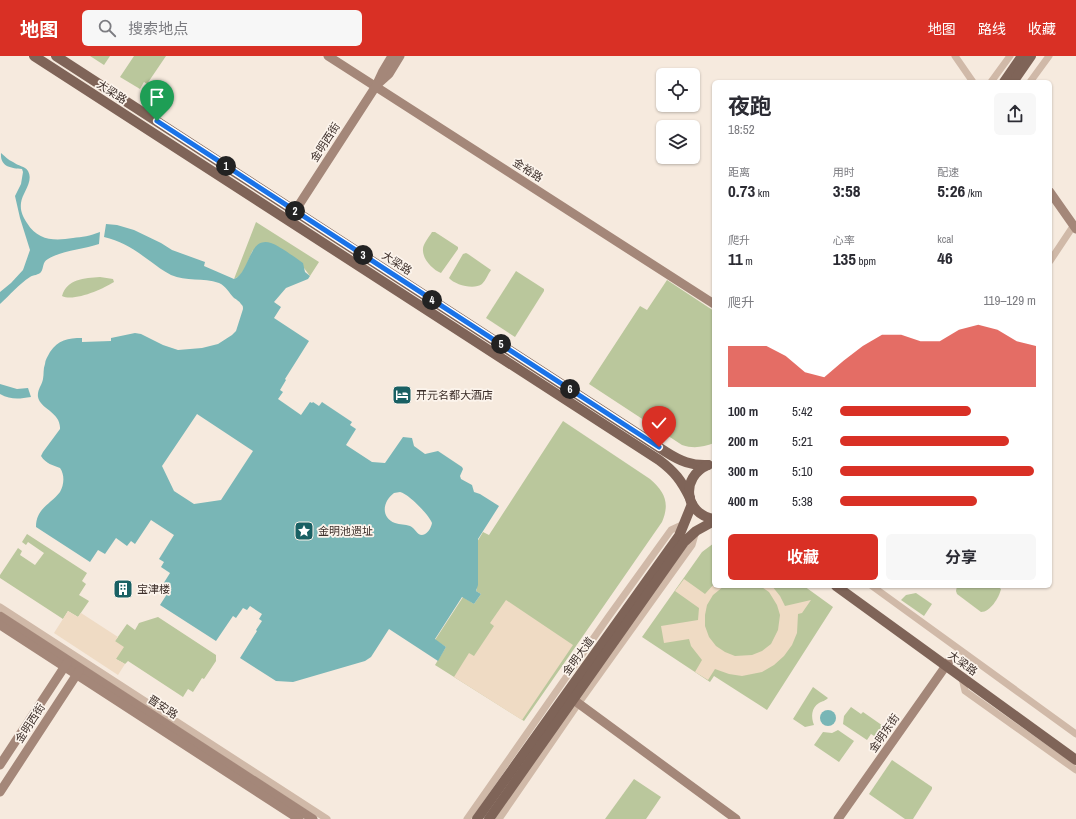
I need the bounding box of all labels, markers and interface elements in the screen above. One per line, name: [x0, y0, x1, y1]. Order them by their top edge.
search box: [82, 10, 362, 46]
text: 地图: [20, 16, 58, 42]
icon: search: [96, 17, 118, 39]
text: 搜索地点: [128, 18, 188, 39]
text: 地图: [928, 20, 956, 38]
text: 路线: [978, 20, 1006, 38]
text: 收藏: [1028, 20, 1056, 38]
map controls: [656, 68, 700, 164]
button: locate: [656, 68, 700, 112]
street label: 大梁路: [94, 77, 130, 107]
pin: [140, 80, 174, 121]
icon: arrive: [146, 86, 168, 108]
text: 夜跑: [728, 91, 772, 121]
button: share: [994, 93, 1036, 135]
street label: 金明西街: [307, 120, 343, 164]
button: layers: [656, 120, 700, 164]
text: 18:52: [728, 121, 755, 138]
street label: 金裕路: [510, 155, 546, 185]
pin: 1: [216, 156, 236, 176]
text: 1: [223, 159, 229, 173]
text: 距离: [728, 165, 750, 179]
text: 用时: [833, 165, 855, 179]
text: 配速: [937, 165, 959, 179]
text: 0.73: [728, 179, 755, 202]
text: 3:58: [833, 179, 861, 202]
text: 5:26: [937, 179, 965, 202]
text: km: [755, 186, 770, 200]
text: /km: [965, 186, 982, 200]
pin: 2: [285, 201, 305, 221]
text: 2: [292, 204, 298, 218]
text: kcal: [937, 232, 953, 246]
text: 爬升: [728, 233, 750, 247]
text: 心率: [833, 233, 855, 247]
pin: 3: [353, 245, 373, 265]
text: 46: [937, 246, 953, 269]
text: 11: [728, 247, 743, 270]
text: 135: [833, 247, 856, 270]
text: 3: [360, 248, 366, 262]
street label: 大梁路: [379, 248, 415, 278]
text: m: [743, 254, 753, 268]
text: bpm: [856, 254, 876, 268]
pin: 4: [422, 290, 442, 310]
text: 119–129 m: [983, 292, 1036, 309]
text: 4: [429, 293, 435, 307]
text: 爬升: [728, 294, 754, 311]
pin: 5: [491, 334, 511, 354]
text: 5: [498, 337, 504, 351]
pin: 6: [560, 379, 580, 399]
text: 6: [567, 382, 573, 396]
hotel icon: 开元名都大酒店: [391, 384, 413, 406]
place label: 开元名都大酒店: [416, 388, 493, 402]
text: 100 m: [728, 403, 758, 420]
text: 5:42: [792, 403, 813, 420]
pin: [642, 406, 676, 447]
icon: check: [648, 412, 670, 434]
text: 200 m: [728, 433, 758, 450]
text: 5:21: [792, 433, 813, 450]
text: 300 m: [728, 463, 758, 480]
text: 5:10: [792, 463, 813, 480]
text: 400 m: [728, 493, 758, 510]
text: 5:38: [792, 493, 813, 510]
place icon: 金明池遗址: [293, 520, 315, 542]
place label: 金明池遗址: [318, 524, 373, 538]
button: 收藏: [728, 534, 878, 580]
button: 分享: [886, 534, 1036, 580]
building icon: 宝津楼: [112, 578, 134, 600]
place label: 宝津楼: [137, 582, 170, 596]
street label: 金明大道: [559, 634, 597, 678]
street label: 大梁路: [946, 648, 980, 678]
street label: 晋安路: [145, 692, 181, 722]
street label: 金明西街: [12, 701, 48, 745]
street label: 金明东街: [866, 711, 902, 755]

